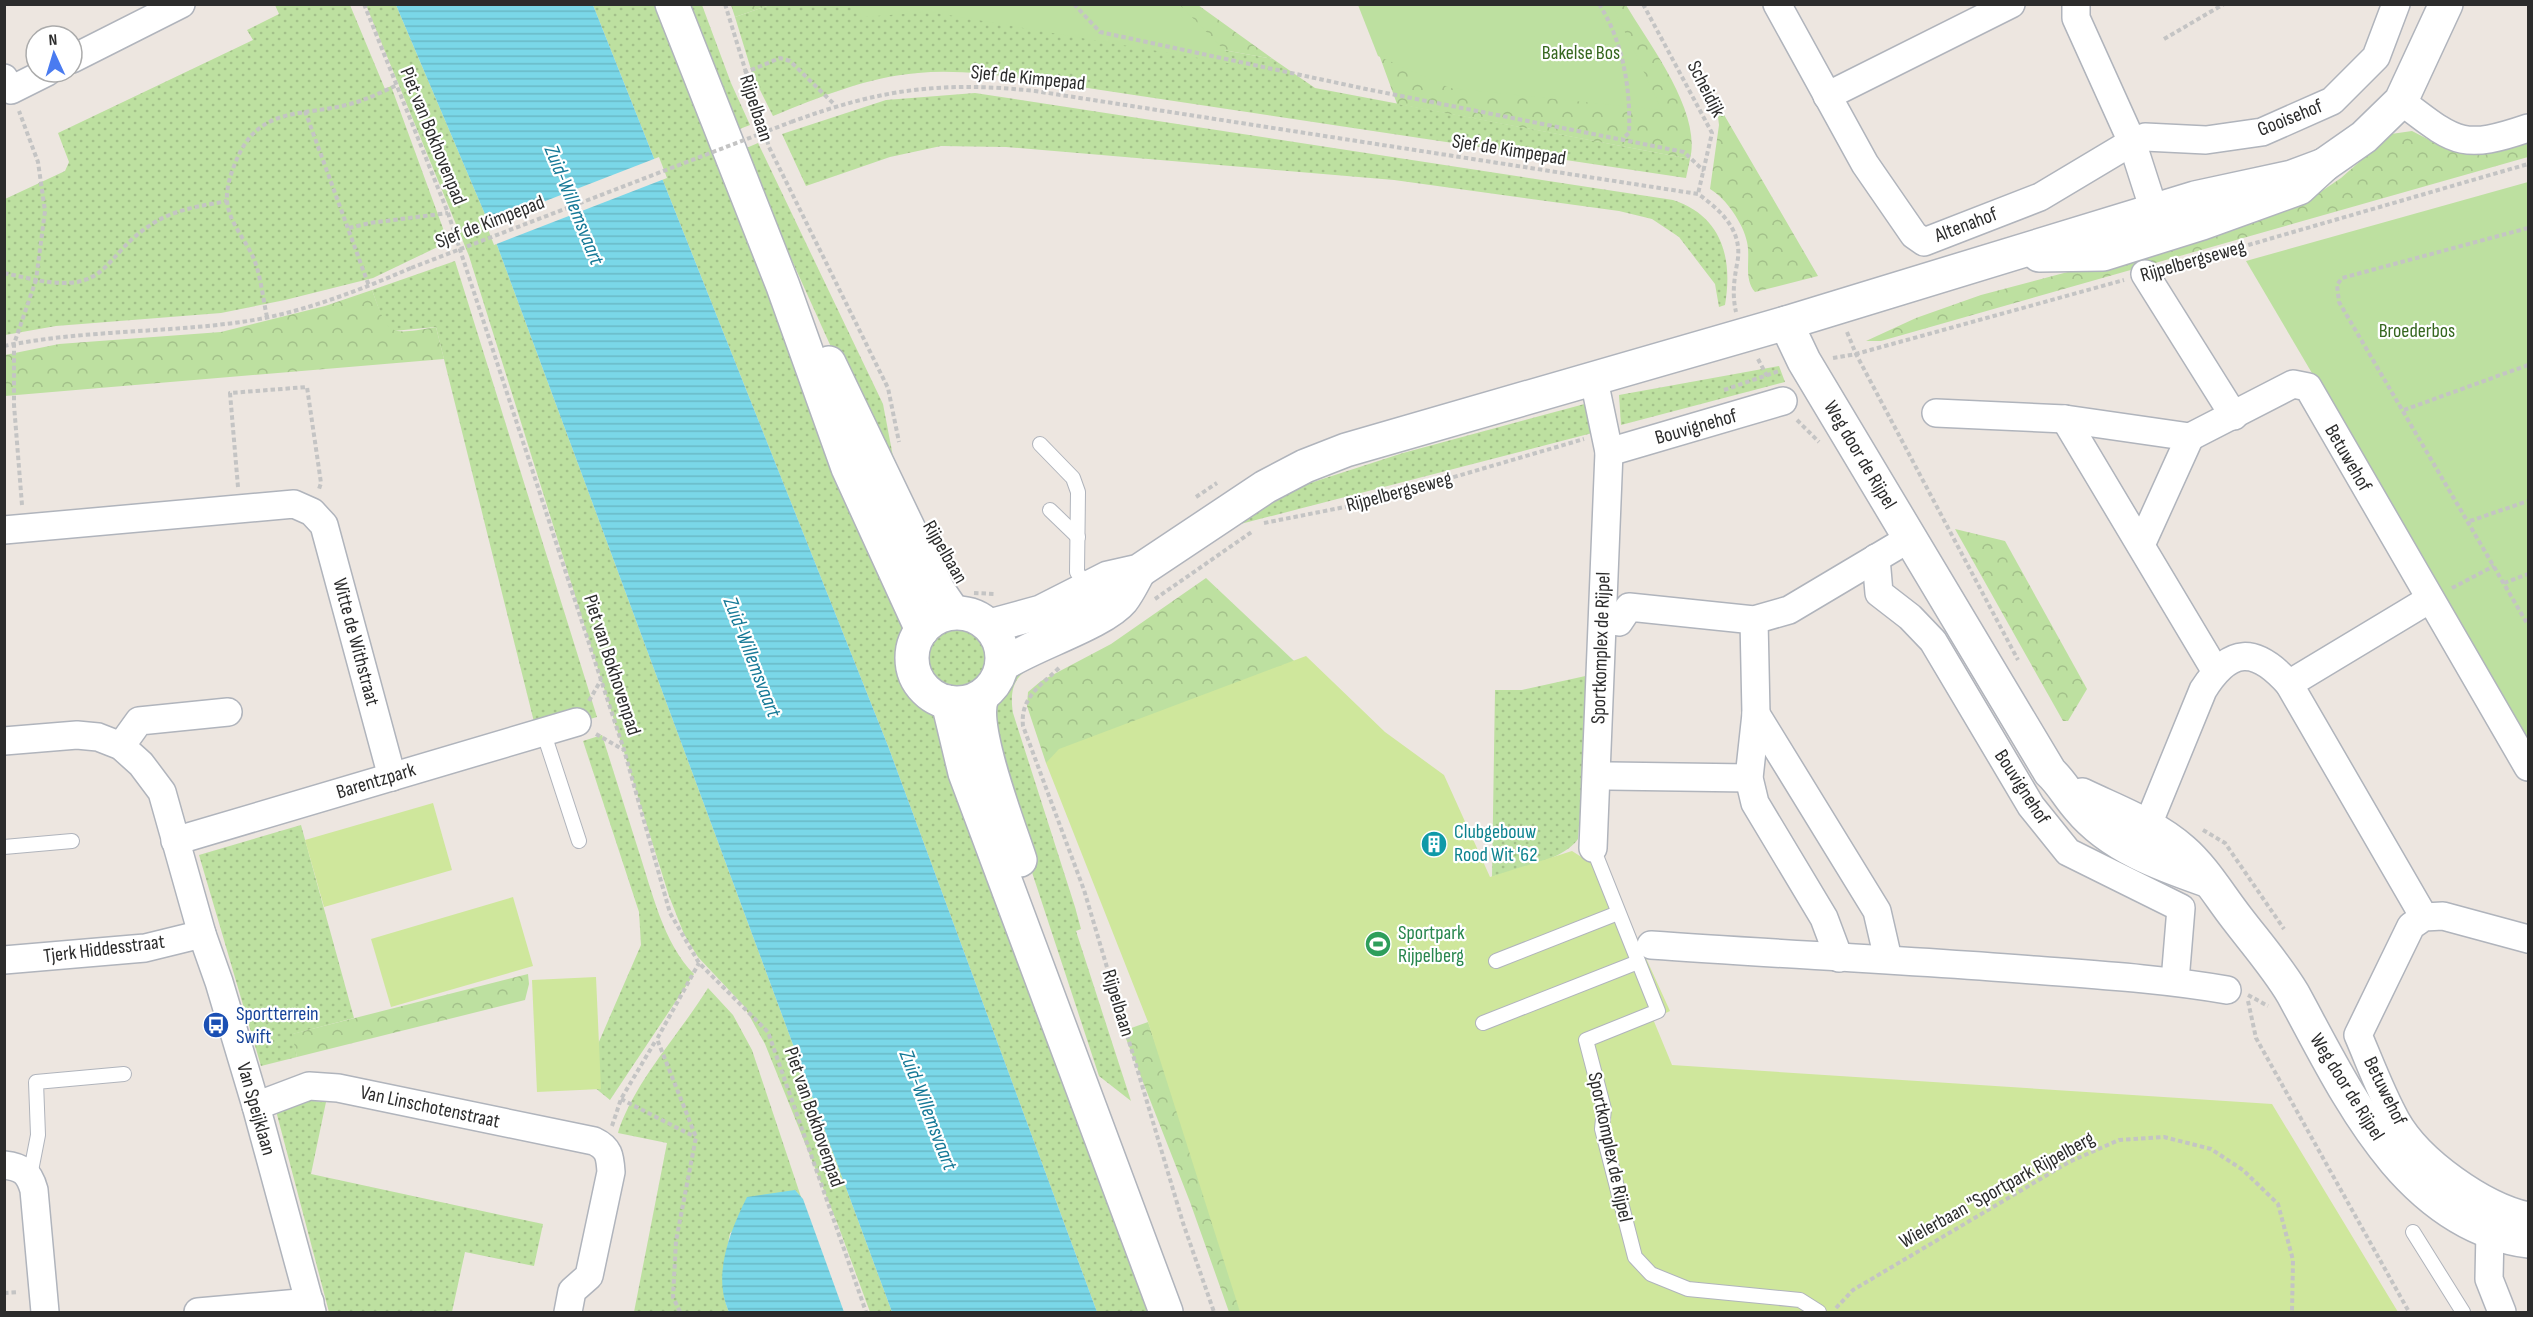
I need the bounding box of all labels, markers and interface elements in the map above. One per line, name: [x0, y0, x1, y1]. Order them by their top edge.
north arrow: [24, 24, 84, 84]
text: N: [48, 31, 58, 50]
park label: Bakelse Bos: [1542, 41, 1620, 65]
street label: Scheidijk: [1682, 57, 1731, 122]
street label: Sjef de Kimpepad: [970, 60, 1086, 96]
street label: Piet van Bokhovenpad: [394, 64, 472, 208]
street label: Rijpelbaan: [734, 72, 778, 144]
street label: Gooisehof: [2254, 94, 2326, 142]
street label: Sjef de Kimpepad: [1450, 129, 1568, 171]
water label: Zuid-Willemsvaart: [538, 141, 610, 269]
street label: Sjef de Kimpepad: [432, 190, 548, 254]
street label: Altenahof: [1930, 202, 2001, 248]
street label: Rijpelbergseweg: [2138, 235, 2248, 287]
park label: Broederbos: [2379, 319, 2455, 343]
street label: Weg door de Rijpel: [1818, 397, 1902, 513]
street label: Bouvignehof: [1652, 404, 1740, 450]
street label: Betuwehof: [2319, 420, 2377, 496]
street label: Rijpelbergseweg: [1344, 466, 1454, 518]
street label: Rijpelbaan: [917, 516, 973, 588]
street label: Sportkomplex de Rijpel: [1586, 571, 1616, 725]
street label: Witte de Withstraat: [327, 576, 385, 708]
street label: Piet van Bokhovenpad: [578, 592, 646, 738]
water label: Zuid-Willemsvaart: [717, 592, 787, 721]
street label: Bouvignehof: [1989, 745, 2055, 829]
street label: Barentzpark: [333, 757, 419, 804]
place label: Clubgebouw Rood Wit '62: [1454, 820, 1537, 867]
building icon: Clubgebouw Rood Wit '62: [1419, 829, 1449, 859]
place label: Sportpark Rijpelberg: [1398, 921, 1465, 968]
sports icon: Sportpark Rijpelberg: [1363, 929, 1393, 959]
street label: Tjerk Hiddesstraat: [42, 930, 166, 968]
street label: Rijpelbaan: [1096, 967, 1140, 1039]
place label: Sportterrein Swift: [236, 1002, 319, 1049]
bus stop icon: Sportterrein Swift: [201, 1010, 231, 1040]
street label: Weg door de Rijpel: [2305, 1029, 2389, 1145]
street label: Piet van Bokhovenpad: [779, 1044, 849, 1190]
water label: Zuid-Willemsvaart: [893, 1045, 963, 1174]
street label: Betuwehof: [2358, 1053, 2412, 1129]
street label: Van Speijklaan: [231, 1060, 281, 1158]
street label: Sportkomplex de Rijpel: [1582, 1070, 1638, 1224]
street label: Van Linschotenstraat: [358, 1080, 502, 1134]
street label: Wielerbaan "Sportpark Rijpelberg: [1895, 1126, 2099, 1254]

